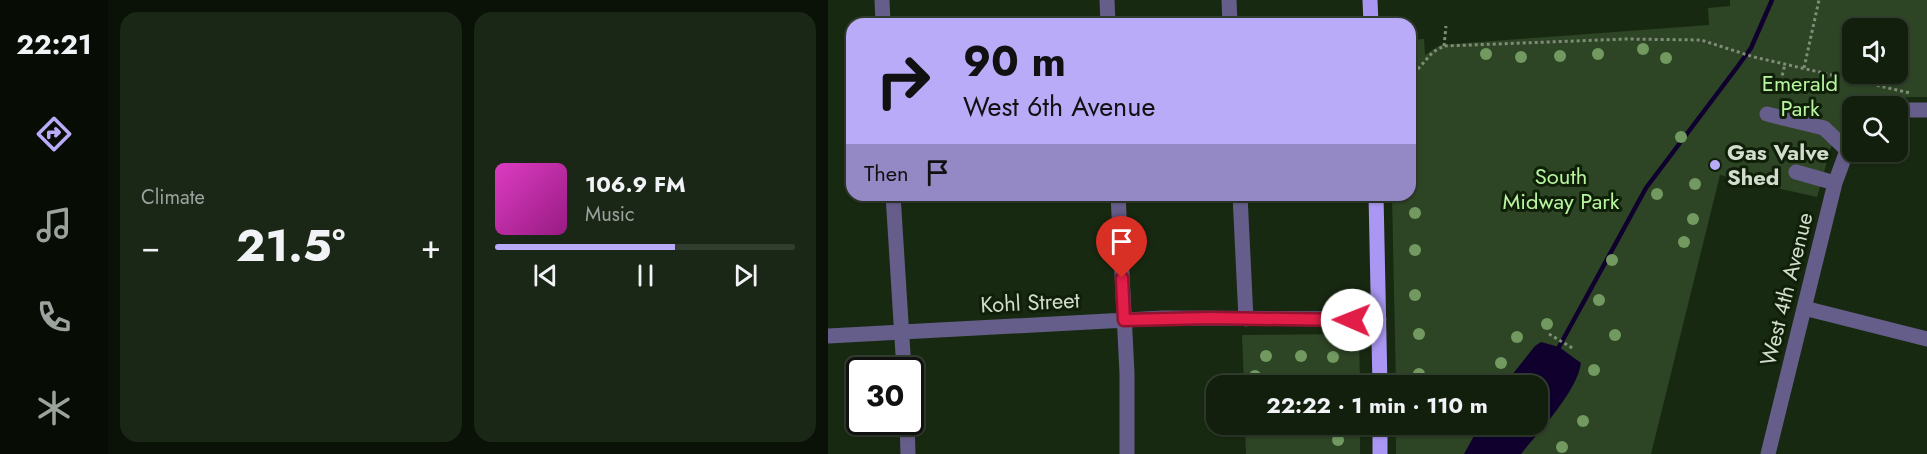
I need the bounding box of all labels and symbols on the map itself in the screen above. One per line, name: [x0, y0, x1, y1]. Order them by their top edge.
park label: Emerald Park: [1762, 67, 1838, 124]
place label: Gas Valve Shed: [1727, 136, 1829, 193]
marker: Gas Valve Shed: [1708, 158, 1722, 172]
park label: South Midway Park: [1503, 160, 1620, 217]
street label: West 4th Avenue: [1751, 209, 1821, 369]
pin: [1096, 216, 1147, 278]
street label: Kohl Street: [979, 283, 1081, 321]
position arrow: [1320, 288, 1384, 352]
speed limit sign: 30: [846, 357, 924, 435]

